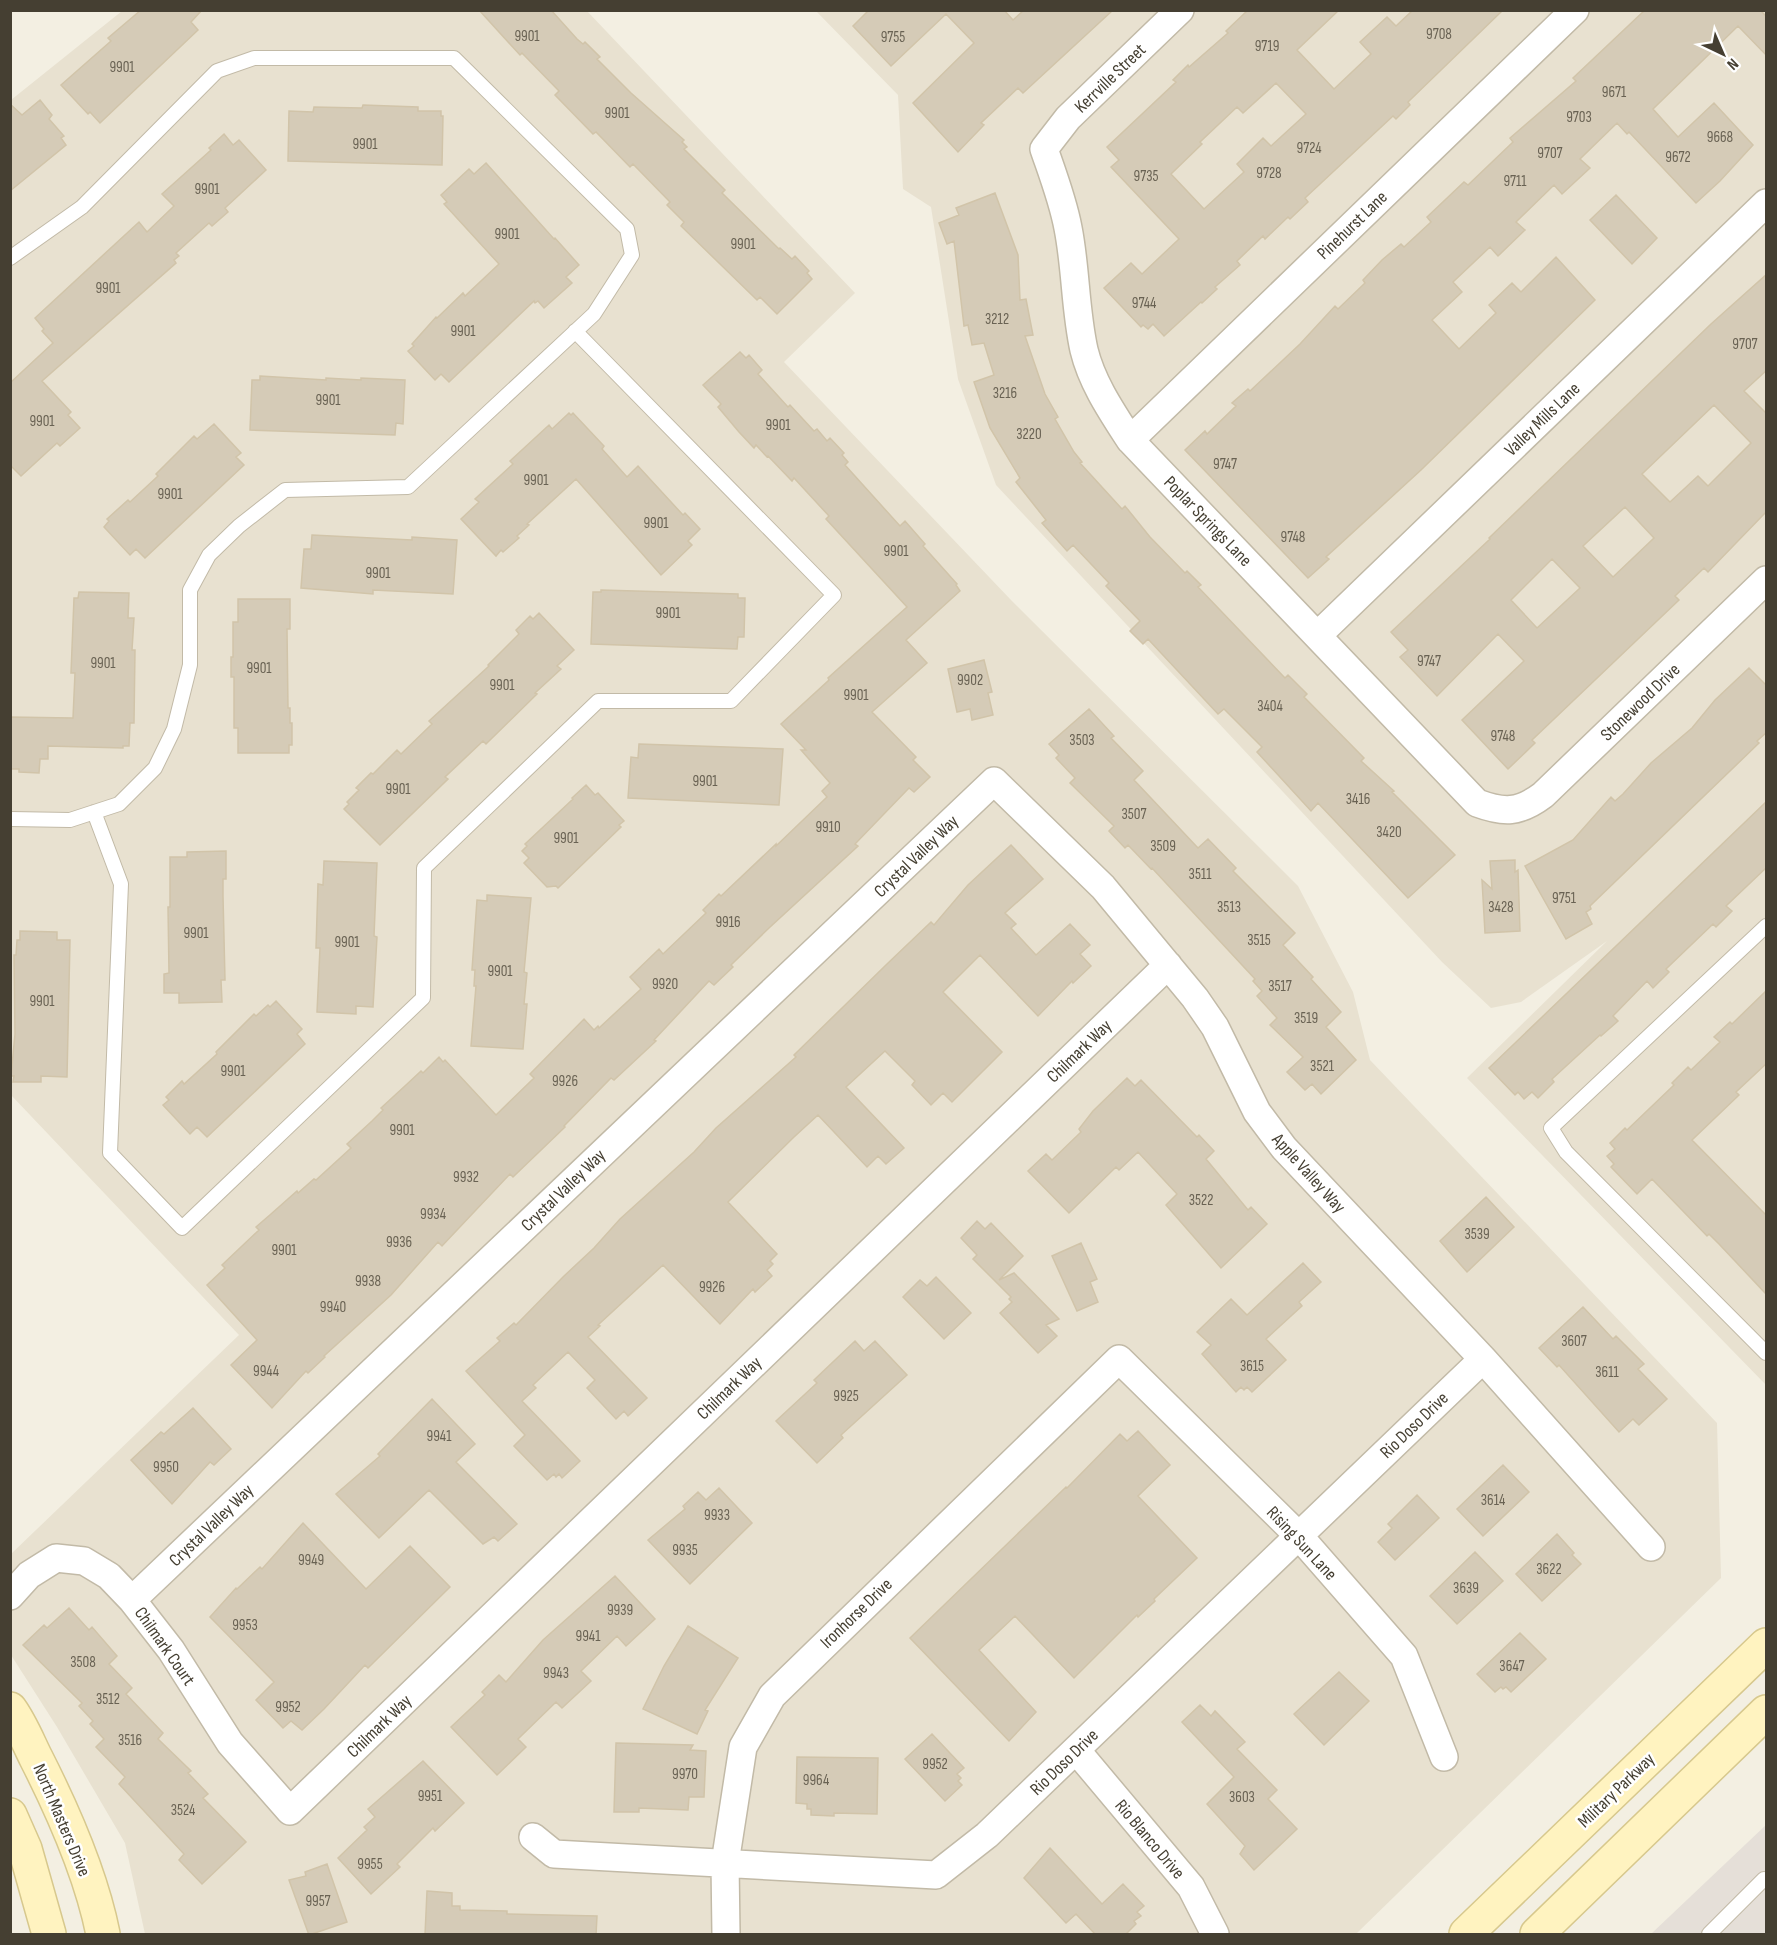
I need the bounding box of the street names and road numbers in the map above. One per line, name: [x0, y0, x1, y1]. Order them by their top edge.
street label: Kerrville Street: [1070, 39, 1151, 117]
street label: Pinehurst Lane: [1313, 187, 1392, 264]
street label: Valley Mills Lane: [1500, 378, 1584, 460]
street label: Poplar Springs Lane: [1159, 472, 1256, 571]
street label: Stonewood Drive: [1596, 659, 1684, 745]
street label: Crystal Valley Way: [870, 811, 963, 902]
street label: Chilmark Way: [1043, 1015, 1116, 1087]
street label: Apple Valley Way: [1267, 1129, 1350, 1217]
street label: Crystal Valley Way: [517, 1145, 610, 1236]
street label: Chilmark Way: [693, 1352, 766, 1424]
street label: Rio Doso Drive: [1376, 1388, 1453, 1463]
street label: Crystal Valley Way: [165, 1480, 258, 1571]
street label: Rising Sun Lane: [1262, 1502, 1341, 1585]
street label: Ironhorse Drive: [816, 1574, 897, 1653]
street label: Chilmark Court: [130, 1603, 200, 1690]
street label: Chilmark Way: [343, 1690, 416, 1762]
street label: Rio Doso Drive: [1026, 1725, 1103, 1800]
street label: Military Parkway: [1574, 1749, 1659, 1832]
street label: North Masters Drive: [28, 1761, 95, 1880]
street label: Rio Blanco Drive: [1110, 1795, 1189, 1883]

